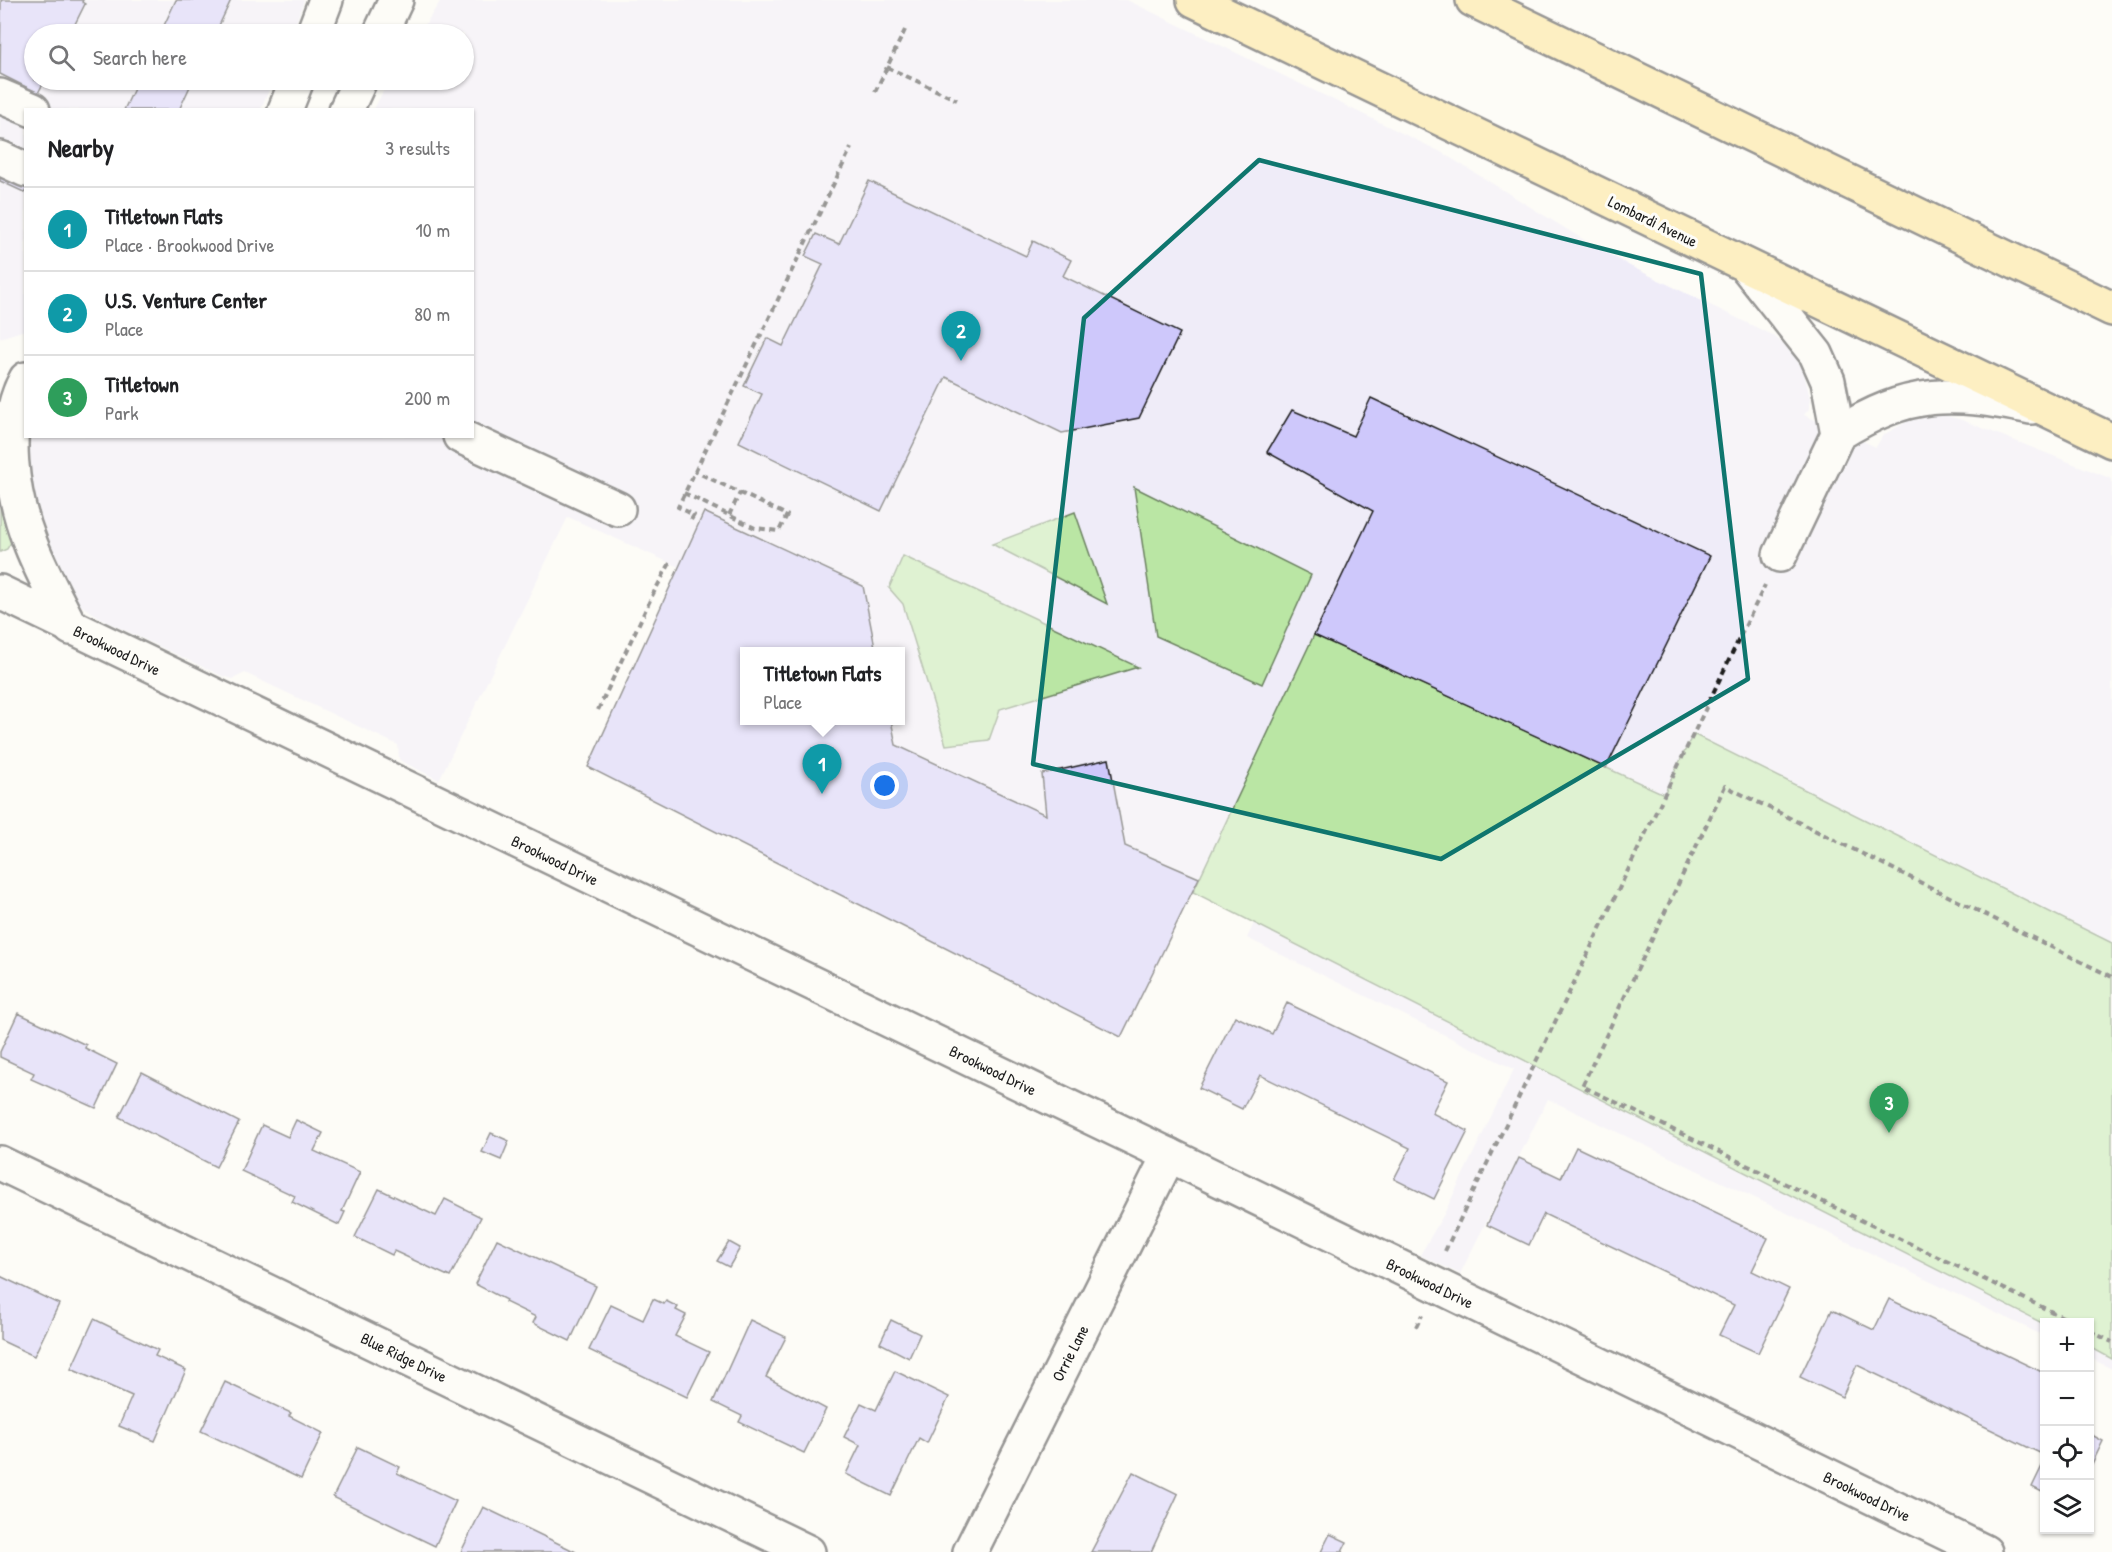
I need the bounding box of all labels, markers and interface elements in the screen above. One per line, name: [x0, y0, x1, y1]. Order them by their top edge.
search box: [24, 24, 474, 90]
icon: search: [45, 41, 78, 74]
text: Search here: [93, 42, 187, 72]
text: Nearby: [48, 130, 114, 165]
text: 3 results: [385, 134, 450, 161]
street label: Lombardi Avenue: [1605, 190, 1702, 252]
text: Titletown Flats: [105, 201, 223, 231]
text: 1: [64, 216, 71, 243]
text: 10 m: [416, 216, 450, 243]
text: Place · Brookwood Drive: [105, 231, 274, 258]
text: U.S. Venture Center: [105, 285, 267, 315]
text: 2: [63, 300, 72, 327]
text: 80 m: [414, 300, 450, 327]
pin: 2: [942, 312, 980, 361]
text: Place: [105, 315, 144, 342]
text: Titletown: [105, 369, 179, 399]
text: 3: [63, 384, 72, 411]
text: 200 m: [405, 384, 450, 411]
text: Park: [105, 399, 138, 426]
street label: Brookwood Drive: [70, 619, 165, 681]
popup: [740, 647, 905, 725]
text: Titletown Flats: [764, 658, 881, 688]
text: Place: [764, 688, 802, 715]
pin: 1: [802, 744, 842, 794]
your location: [870, 771, 899, 800]
street label: Brookwood Drive: [508, 829, 603, 891]
street label: Brookwood Drive: [946, 1039, 1041, 1101]
pin: 3: [1870, 1084, 1908, 1133]
street label: Brookwood Drive: [1383, 1252, 1478, 1314]
map controls: [2040, 1318, 2094, 1534]
button: +: [2040, 1318, 2094, 1372]
street label: Orrie Lane: [1046, 1320, 1094, 1385]
street label: Blue Ridge Drive: [357, 1327, 451, 1388]
button: −: [2040, 1372, 2094, 1426]
button: locate: [2040, 1426, 2094, 1480]
street label: Brookwood Drive: [1820, 1465, 1915, 1527]
button: layers: [2040, 1480, 2094, 1534]

